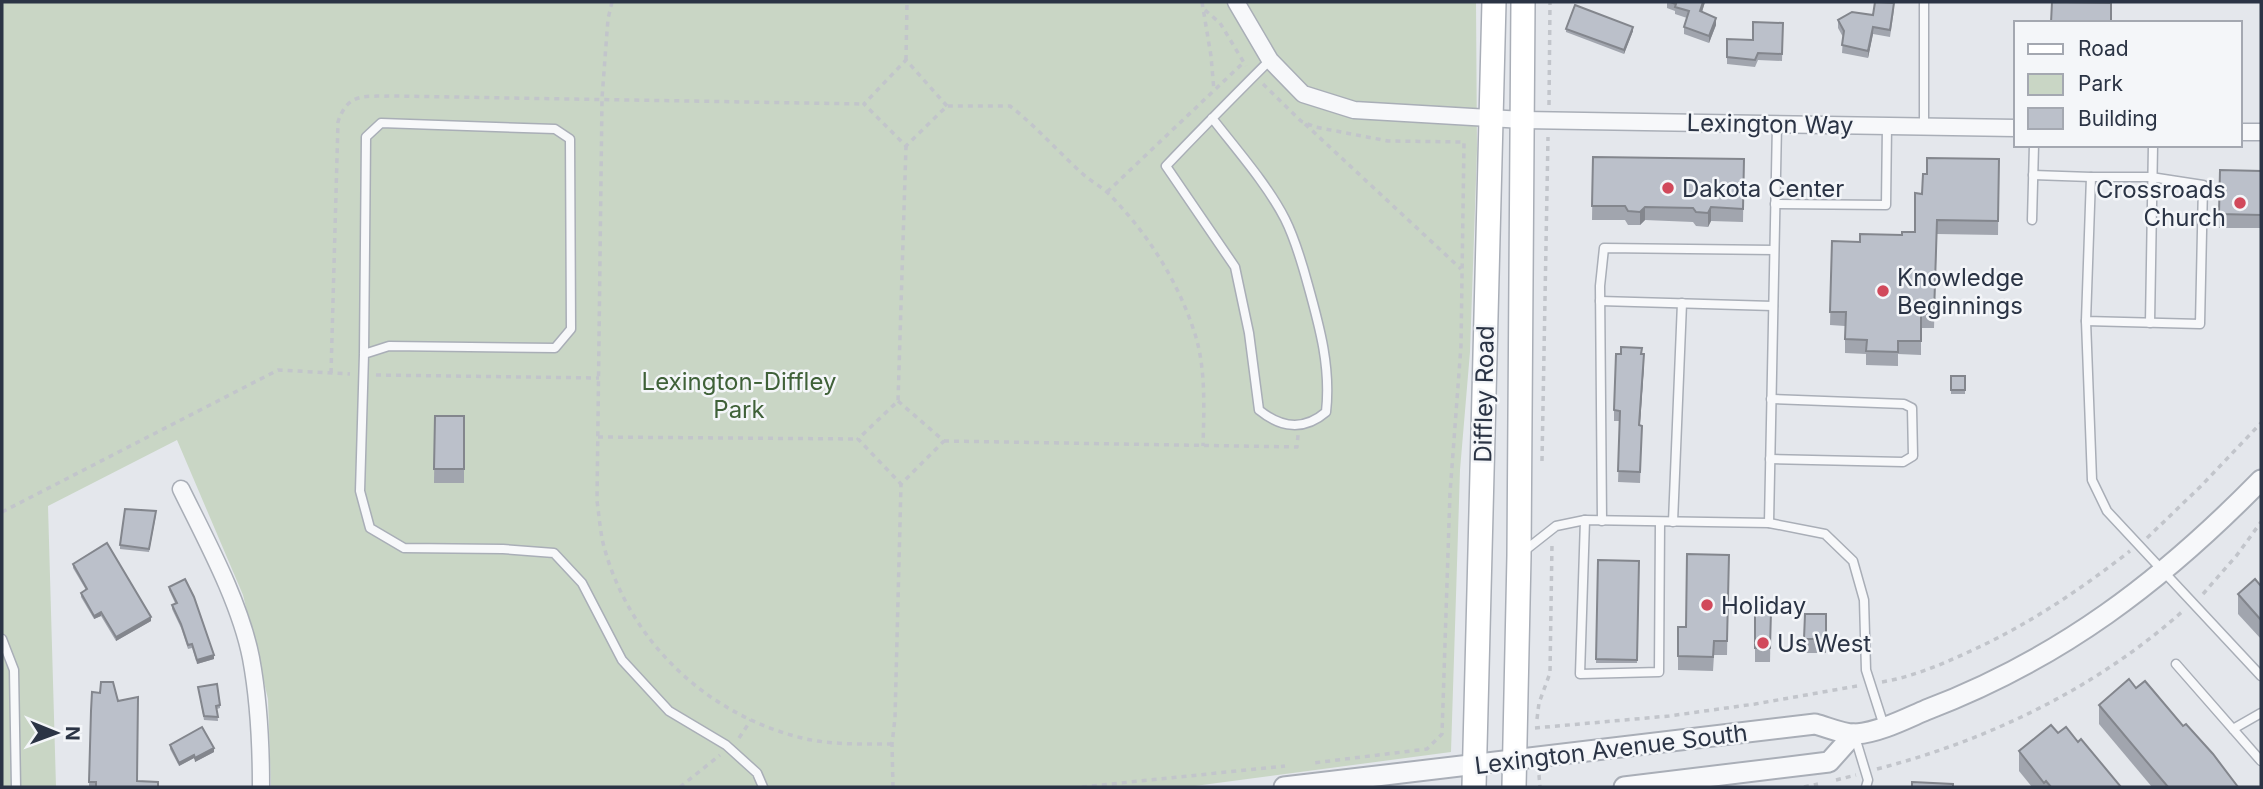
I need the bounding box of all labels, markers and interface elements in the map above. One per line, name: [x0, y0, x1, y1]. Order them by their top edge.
legend: [2014, 21, 2242, 147]
text: Road: [2078, 36, 2129, 61]
text: Park: [2078, 71, 2123, 96]
text: Building: [2078, 106, 2158, 131]
street label: Lexington Way: [1686, 108, 1854, 140]
place label: Dakota Center: [1682, 174, 1844, 203]
place label: Crossroads Church: [2096, 175, 2226, 232]
marker: Dakota Center: [1660, 180, 1676, 196]
marker: Crossroads Church: [2232, 195, 2248, 211]
place label: Knowledge Beginnings: [1897, 263, 2024, 320]
marker: Knowledge Beginnings: [1875, 283, 1891, 299]
street label: Diffley Road: [1468, 325, 1500, 463]
park label: Lexington-Diffley Park: [642, 367, 836, 424]
place label: Holiday: [1721, 591, 1806, 620]
marker: Holiday: [1699, 597, 1715, 613]
place label: Us West: [1777, 629, 1871, 658]
marker: Us West: [1755, 635, 1771, 651]
north arrow: [21, 698, 91, 768]
street label: Lexington Avenue South: [1473, 718, 1749, 780]
text: N: [61, 726, 84, 741]

